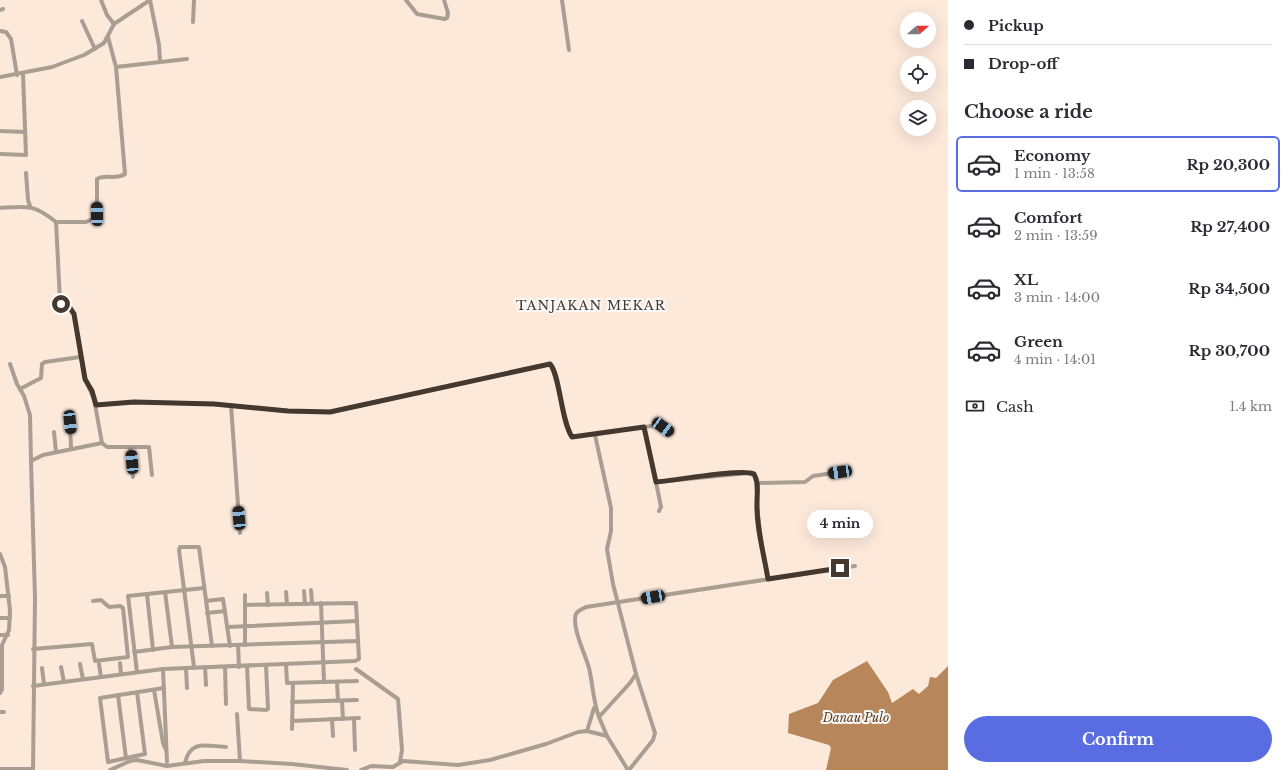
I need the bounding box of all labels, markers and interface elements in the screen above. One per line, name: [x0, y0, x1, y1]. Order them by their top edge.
north arrow: [900, 12, 936, 48]
map controls: [900, 12, 936, 136]
text: Pickup: [988, 16, 1044, 35]
text: Drop-off: [988, 54, 1058, 73]
button: locate: [900, 56, 936, 92]
button: layers: [900, 100, 936, 136]
text: Choose a ride: [964, 101, 1093, 123]
icon: car: [966, 146, 1002, 182]
text: Economy: [1014, 146, 1091, 165]
text: Rp 20,300: [1186, 155, 1270, 174]
text: 1 min · 13:58: [1014, 165, 1095, 182]
car: [91, 202, 103, 226]
icon: car: [966, 208, 1002, 244]
text: Comfort: [1014, 208, 1082, 227]
text: Rp 27,400: [1190, 217, 1270, 236]
text: 2 min · 13:59: [1014, 227, 1098, 244]
icon: car: [966, 270, 1002, 306]
text: XL: [1014, 270, 1038, 289]
text: Rp 34,500: [1188, 279, 1270, 298]
text: 3 min · 14:00: [1014, 289, 1100, 306]
route start: [52, 295, 70, 313]
district label: TANJAKAN MEKAR: [516, 297, 666, 314]
icon: car: [966, 332, 1002, 368]
text: Green: [1014, 332, 1063, 351]
text: Rp 30,700: [1189, 341, 1270, 360]
text: 4 min · 14:01: [1014, 351, 1096, 368]
icon: cash: [964, 395, 986, 417]
text: Cash: [996, 397, 1033, 416]
text: 1.4 km: [1229, 398, 1272, 415]
car: [63, 409, 77, 435]
car: [650, 415, 676, 439]
car: [125, 450, 139, 474]
car: [827, 464, 853, 480]
car: [232, 506, 246, 530]
callout: 4 min: [807, 510, 873, 538]
text: 4 min: [820, 515, 860, 532]
route end: [831, 559, 849, 577]
car: [640, 589, 666, 605]
water label: Danau Pulo: [822, 710, 889, 725]
button: Confirm: [964, 716, 1272, 762]

